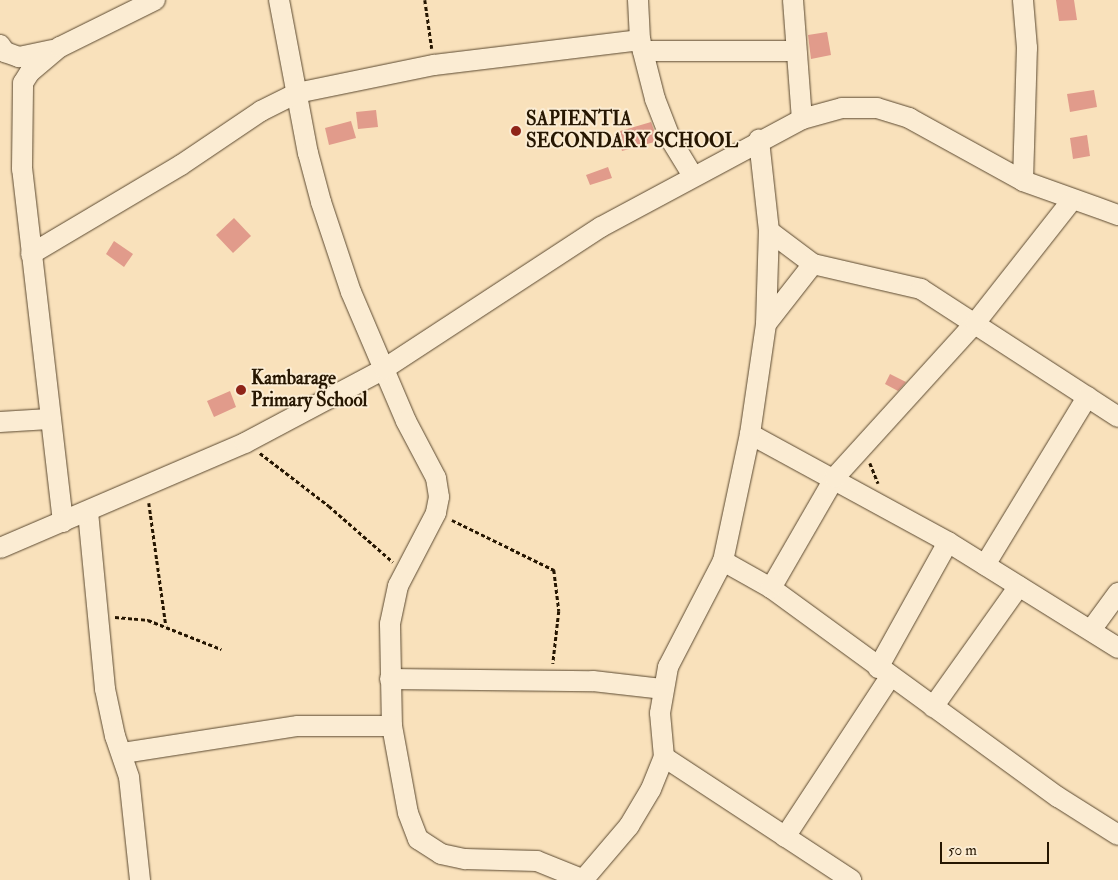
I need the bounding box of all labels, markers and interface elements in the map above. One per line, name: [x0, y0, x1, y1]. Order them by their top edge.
place label: SAPIENTIA SECONDARY SCHOOL: [526, 109, 738, 153]
marker: SAPIENTIA SECONDARY SCHOOL: [510, 125, 522, 137]
place label: Kambarage Primary School: [251, 368, 367, 412]
marker: Kambarage Primary School: [235, 384, 247, 396]
scale bar: [943, 832, 1052, 864]
text: 50 m: [948, 841, 977, 860]

